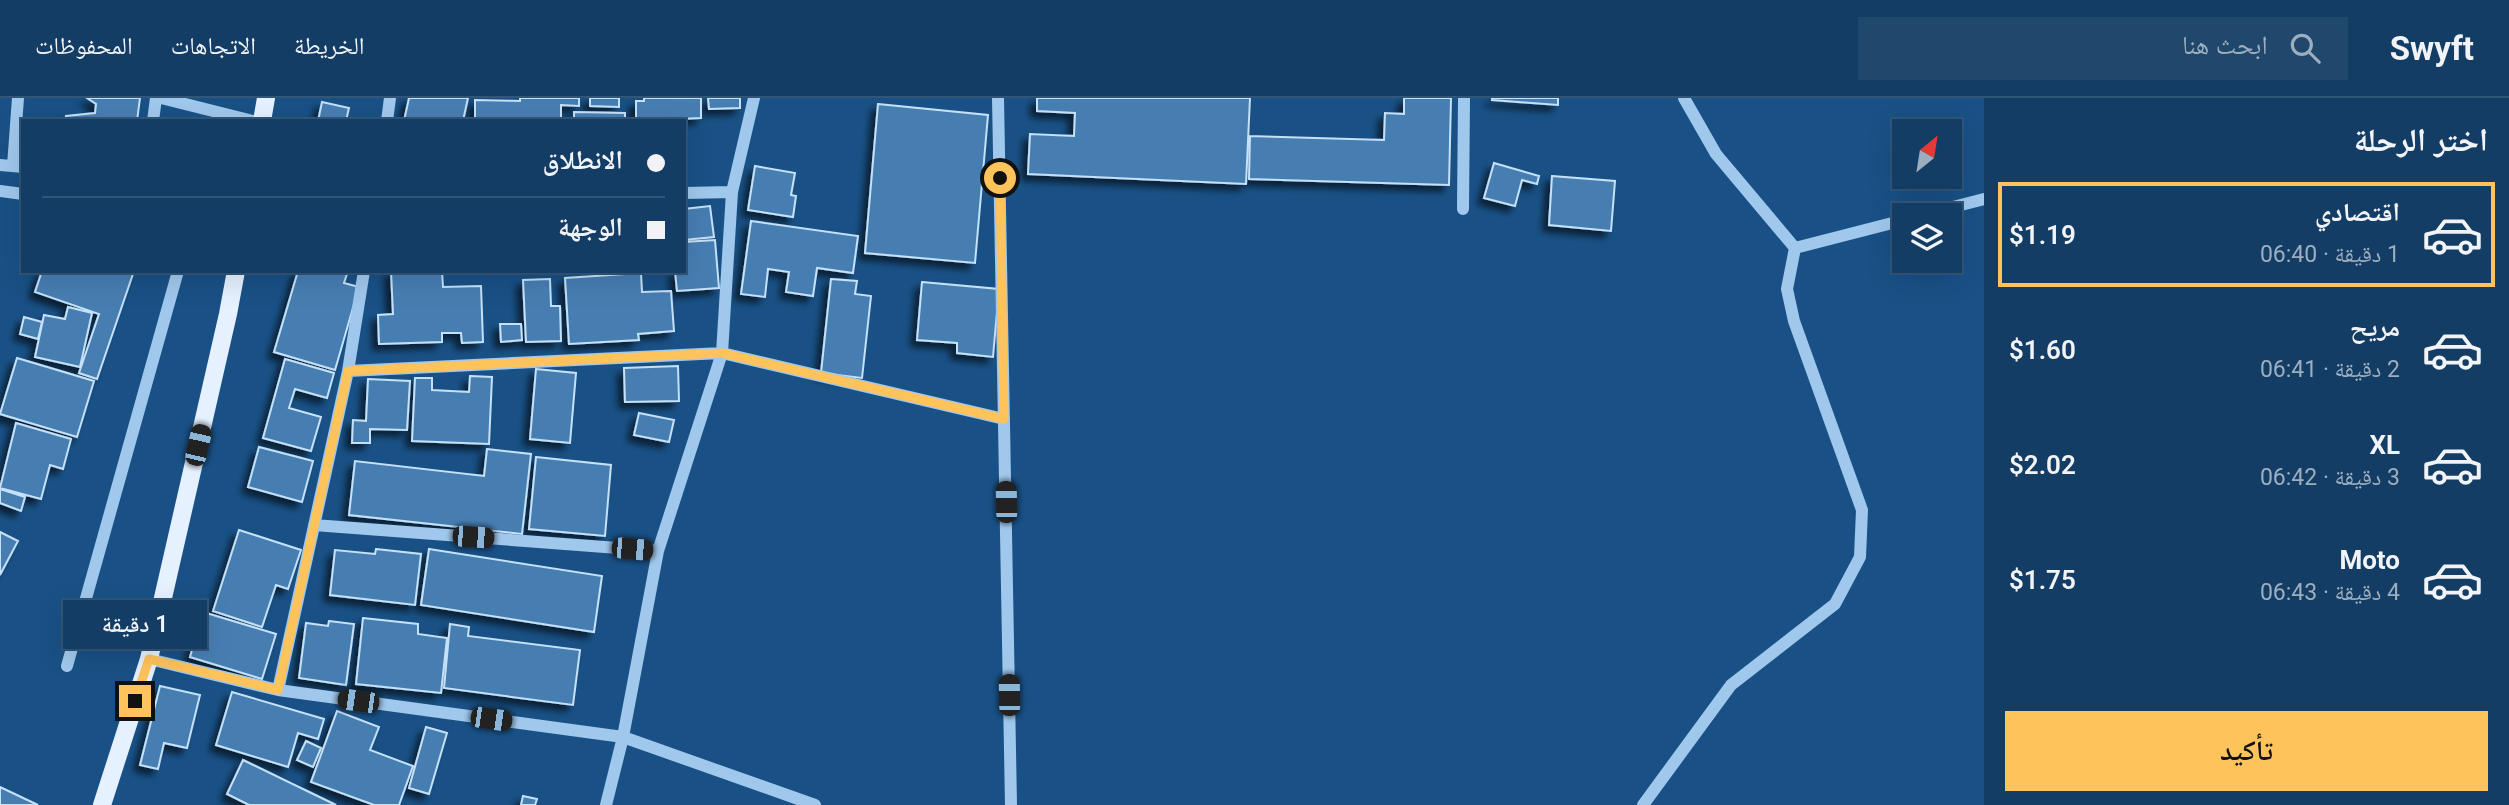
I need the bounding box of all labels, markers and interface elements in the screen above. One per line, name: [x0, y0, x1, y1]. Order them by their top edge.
search box: [1858, 17, 2348, 80]
icon: search: [2286, 29, 2324, 67]
text: Swyft: [2390, 29, 2474, 68]
text: ابحث هنا: [2182, 30, 2268, 60]
text: المحفوظات: [35, 32, 133, 60]
text: الاتجاهات: [171, 32, 256, 60]
text: الخريطة: [294, 32, 365, 60]
north arrow: [1892, 119, 1962, 189]
map controls: [1892, 119, 1962, 273]
text: اختر الرحلة: [2354, 121, 2488, 159]
text: الانطلاق: [543, 145, 623, 175]
route start: [984, 162, 1016, 194]
text: اقتصادي: [2315, 197, 2400, 227]
button: layers: [1892, 203, 1962, 273]
icon: car: [2421, 203, 2484, 266]
text: الوجهة: [558, 212, 623, 242]
text: $1.19: [2009, 220, 2076, 250]
text: 1 دقيقة · 06:40: [2260, 241, 2400, 268]
text: مريح: [2350, 312, 2400, 342]
icon: car: [2421, 318, 2484, 381]
text: $1.60: [2009, 335, 2076, 365]
text: 2 دقيقة · 06:41: [2260, 356, 2400, 383]
car: [184, 422, 213, 468]
text: XL: [2369, 430, 2400, 460]
icon: car: [2421, 433, 2484, 496]
text: $2.02: [2009, 450, 2076, 480]
text: 3 دقيقة · 06:42: [2260, 464, 2400, 491]
car: [996, 481, 1017, 523]
car: [452, 525, 495, 549]
car: [611, 537, 654, 561]
text: Moto: [2339, 545, 2400, 575]
icon: car: [2421, 548, 2484, 611]
text: $1.75: [2009, 565, 2076, 595]
text: 4 دقيقة · 06:43: [2260, 579, 2400, 606]
callout: 1 دقيقة: [63, 600, 207, 648]
text: 1 دقيقة: [102, 611, 168, 638]
car: [999, 674, 1020, 716]
route end: [119, 685, 151, 717]
car: [336, 688, 381, 714]
car: [469, 706, 514, 732]
button: تأكيد: [2005, 711, 2488, 791]

